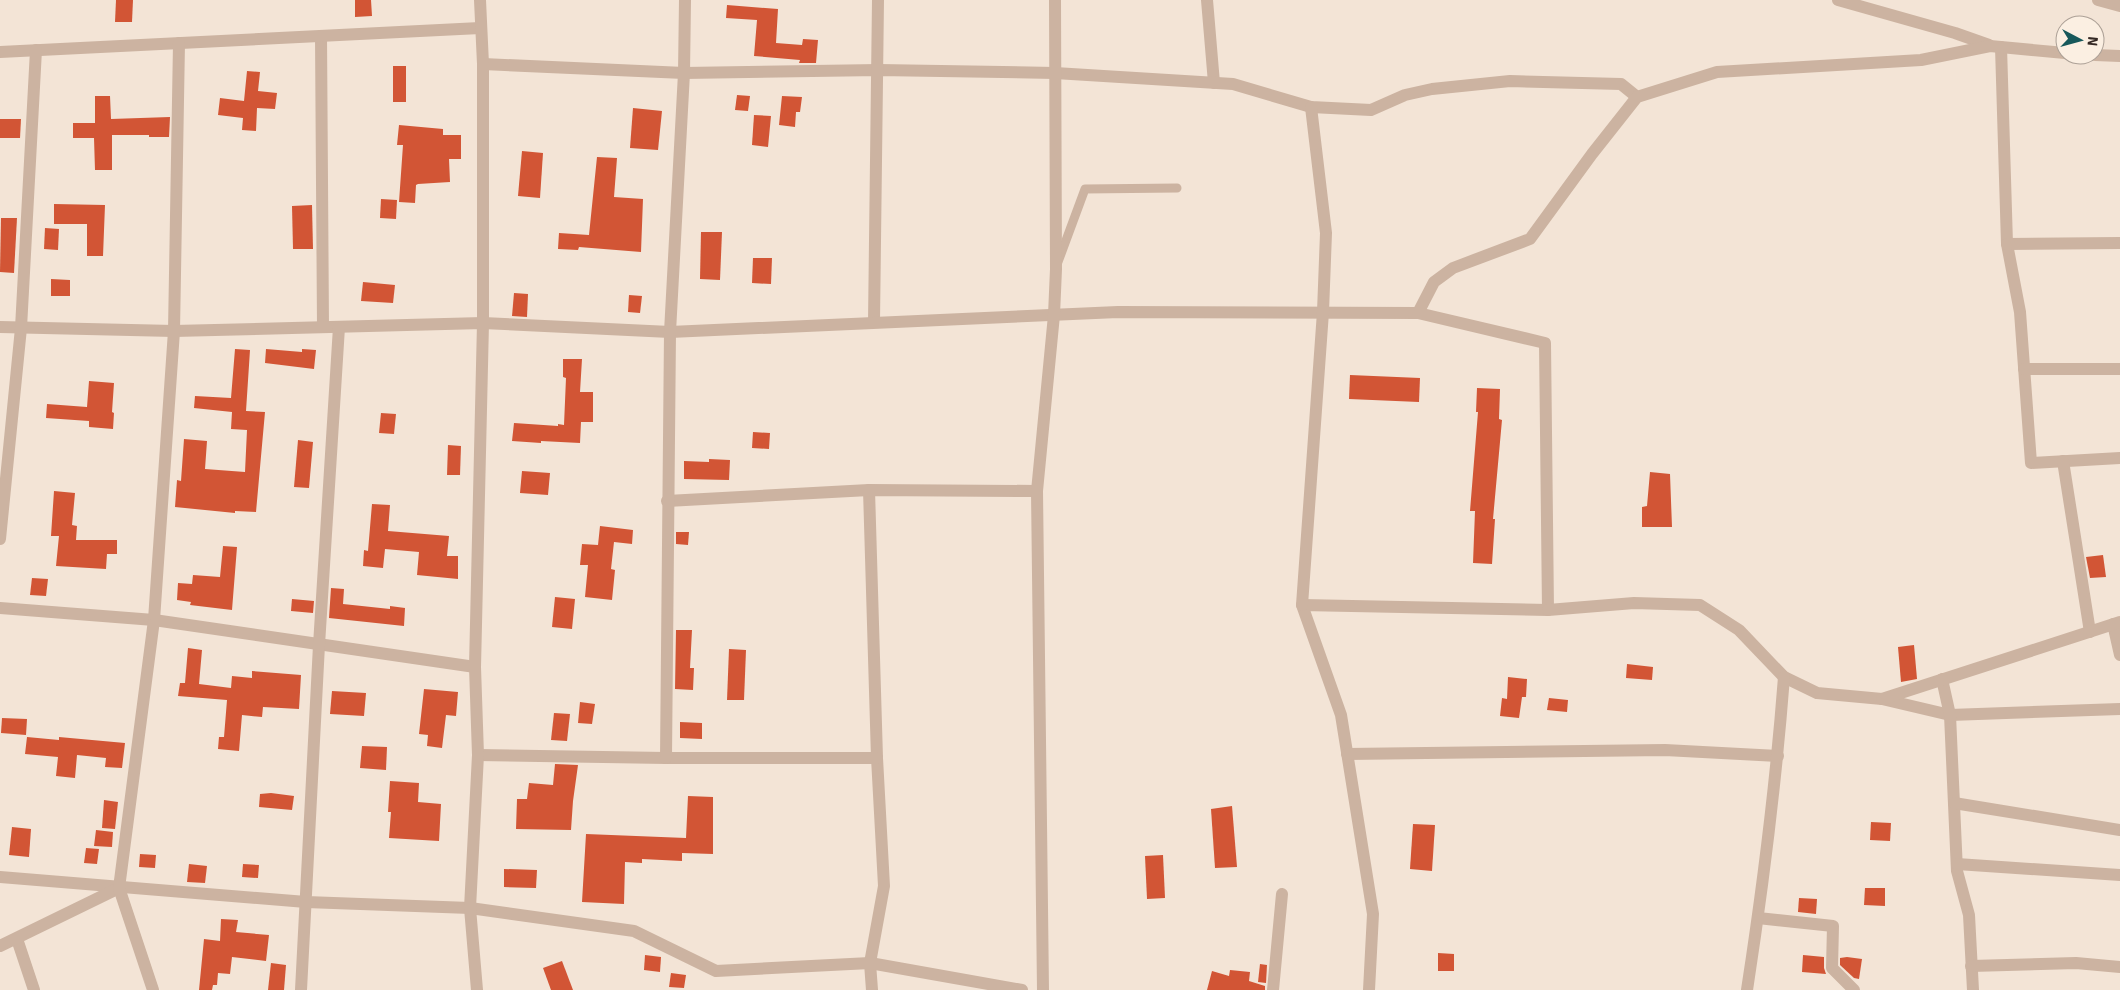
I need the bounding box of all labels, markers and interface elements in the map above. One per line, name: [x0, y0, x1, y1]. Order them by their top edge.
north arrow: [2055, 15, 2105, 65]
text: N: [2083, 36, 2101, 47]

